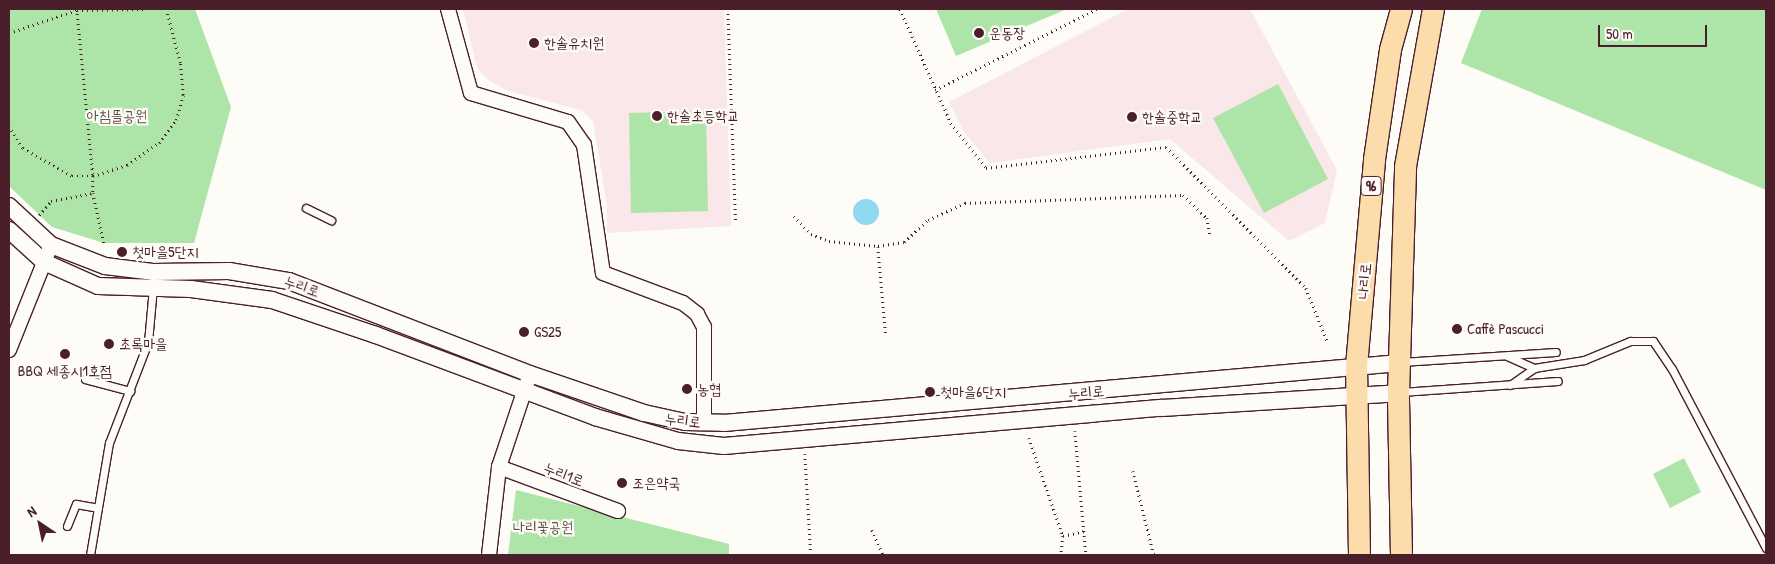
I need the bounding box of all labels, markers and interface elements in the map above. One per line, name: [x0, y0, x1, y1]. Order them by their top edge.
scale bar: [1600, 15, 1709, 47]
text: 50 m: [1606, 23, 1633, 44]
place label: 운동장: [989, 24, 1025, 42]
marker: 운동장: [973, 27, 985, 39]
place label: 한솔유치원: [544, 34, 604, 52]
marker: 한솔유치원: [528, 37, 540, 49]
park label: 아침뜰공원: [87, 107, 147, 125]
place label: 한솔초등학교: [667, 107, 739, 125]
place label: 한솔중학교: [1142, 108, 1202, 126]
marker: 한솔초등학교: [651, 110, 663, 122]
marker: 한솔중학교: [1126, 111, 1138, 123]
road number: 96: [1360, 175, 1382, 198]
place label: 첫마을5단지: [132, 243, 199, 261]
marker: 첫마을5단지: [116, 246, 128, 258]
street label: 나리로: [1353, 262, 1375, 300]
street label: 누리로: [282, 272, 322, 300]
place label: Caffè Pascucci: [1467, 320, 1544, 338]
place label: GS25: [534, 323, 561, 341]
marker: Caffè Pascucci: [1451, 323, 1463, 335]
marker: GS25: [518, 326, 530, 338]
place label: 초록마을: [119, 335, 167, 353]
marker: 초록마을: [103, 338, 115, 350]
marker: BBQ 세종시1호점: [59, 348, 71, 360]
place label: BBQ 세종시1호점: [18, 362, 112, 380]
place label: 농협: [697, 380, 721, 398]
street label: 누리로: [1067, 381, 1105, 403]
marker: 농협: [681, 383, 693, 395]
place label: 첫마을6단지: [940, 383, 1006, 401]
marker: 첫마을6단지: [924, 386, 936, 398]
street label: 누리로: [664, 409, 702, 431]
street label: 누리1로: [541, 458, 587, 490]
place label: 조은약국: [632, 474, 680, 492]
marker: 조은약국: [616, 477, 628, 489]
north arrow: [15, 499, 65, 549]
text: N: [23, 501, 40, 521]
park label: 나리꽃공원: [513, 518, 573, 536]

